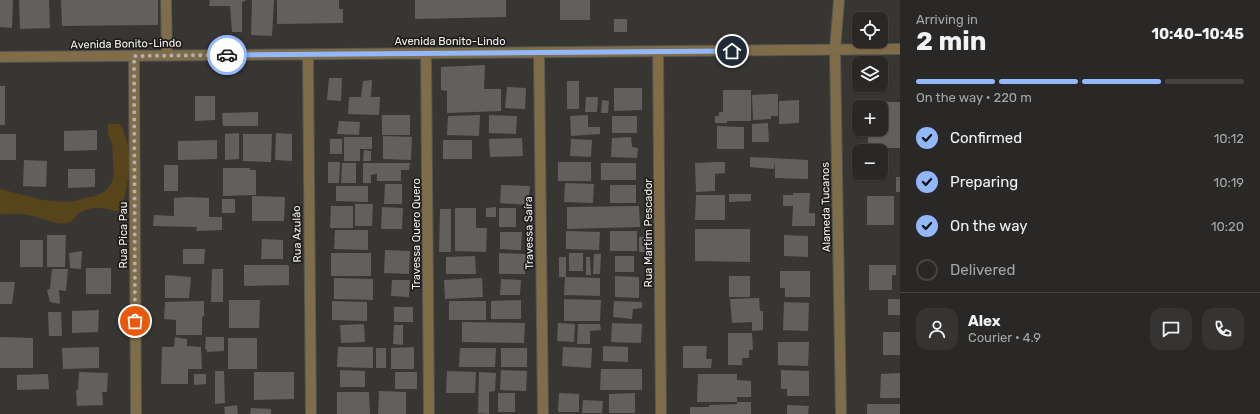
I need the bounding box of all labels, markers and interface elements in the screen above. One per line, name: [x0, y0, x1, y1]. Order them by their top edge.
map controls: [852, 12, 888, 180]
button: locate: [852, 12, 888, 48]
text: Arriving in: [916, 12, 978, 27]
text: 10:40–10:45: [1151, 25, 1244, 43]
text: 2 min: [916, 26, 986, 57]
pin: [715, 34, 749, 68]
courier: [207, 35, 247, 75]
street label: Avenida Bonito-Lindo: [395, 35, 505, 48]
street label: Avenida Bonito-Lindo: [70, 37, 182, 51]
icon: home: [721, 40, 743, 62]
icon: car: [216, 44, 238, 66]
button: layers: [852, 56, 888, 92]
text: On the way · 220 m: [916, 90, 1032, 105]
button: +: [852, 100, 888, 136]
icon: check: [916, 127, 938, 149]
text: Confirmed: [950, 129, 1022, 147]
text: 10:12: [1214, 131, 1244, 146]
button: −: [852, 144, 888, 180]
street label: Alameda Tucanos: [819, 162, 833, 252]
icon: check: [916, 171, 938, 193]
text: Preparing: [950, 173, 1018, 191]
text: 10:19: [1214, 175, 1244, 190]
street label: Travessa Quero Quero: [410, 178, 423, 290]
street label: Rua Martim Pescador: [642, 178, 655, 287]
street label: Travessa Saíra: [522, 196, 536, 270]
street label: Rua Pica Pau: [117, 202, 130, 268]
street label: Rua Azulão: [290, 205, 304, 263]
icon: check: [916, 215, 938, 237]
text: On the way: [950, 217, 1028, 235]
text: 10:20: [1211, 219, 1244, 234]
text: Delivered: [950, 261, 1015, 279]
pin: [118, 304, 152, 338]
button: person: [916, 308, 958, 350]
button: chat: [1150, 308, 1192, 350]
button: phone: [1202, 308, 1244, 350]
icon: bag: [124, 310, 146, 332]
text: Alex: [968, 312, 1001, 330]
text: Courier · 4.9: [968, 330, 1041, 345]

